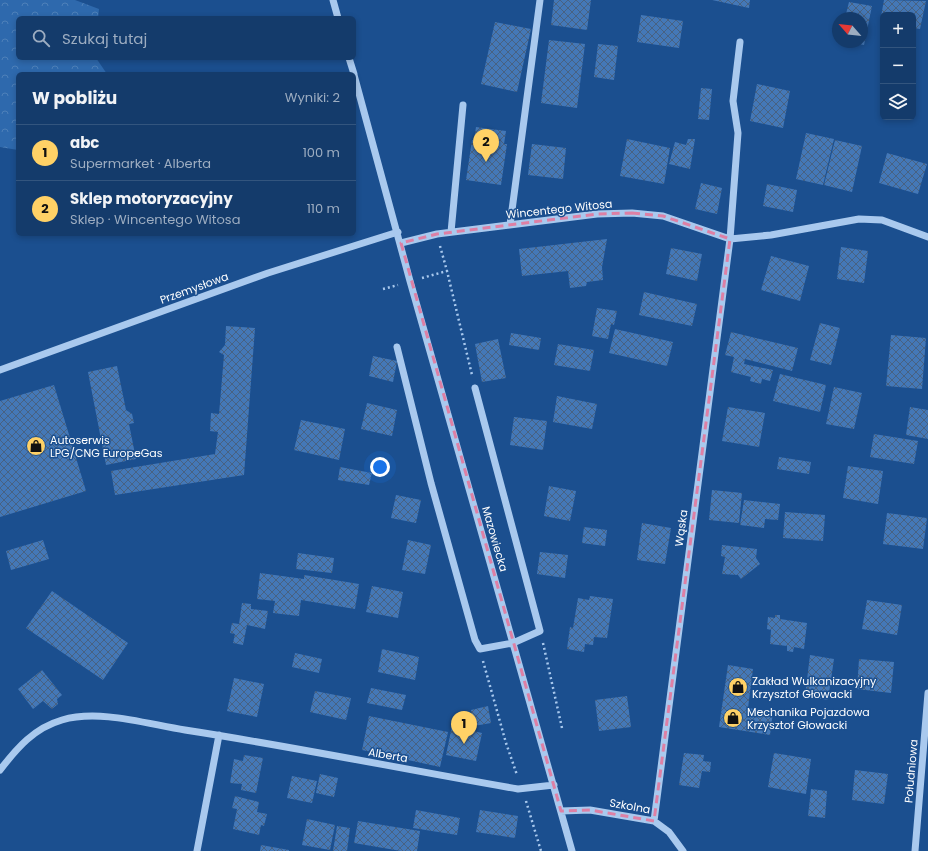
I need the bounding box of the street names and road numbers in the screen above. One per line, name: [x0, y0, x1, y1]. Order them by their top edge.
street label: Wincentego Witosa: [505, 195, 613, 223]
street label: Przemysłowa: [158, 268, 230, 308]
street label: Mazowiecka: [478, 504, 512, 574]
street label: Wąska: [671, 509, 691, 547]
street label: Południowa: [900, 738, 922, 804]
street label: Alberta: [367, 744, 409, 766]
street label: Szkolna: [608, 795, 652, 817]

